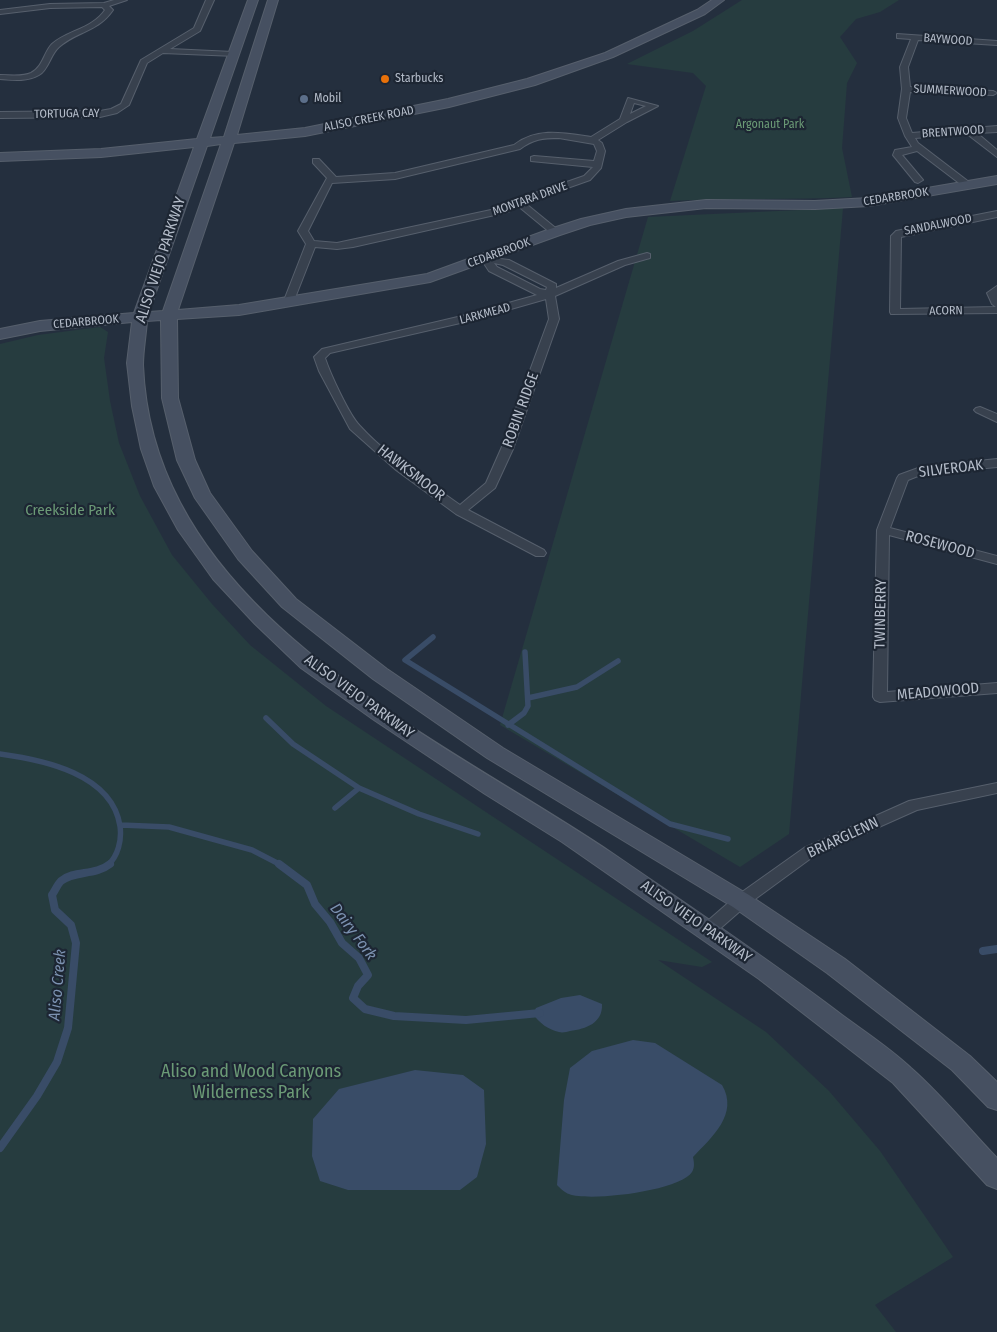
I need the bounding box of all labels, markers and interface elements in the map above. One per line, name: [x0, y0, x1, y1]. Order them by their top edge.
street label: BAYWOOD: [923, 31, 973, 49]
place label: Starbucks: [395, 72, 443, 86]
marker: Starbucks: [379, 73, 391, 85]
street label: SUMMERWOOD: [913, 82, 987, 100]
place label: Mobil: [314, 92, 341, 106]
marker: Mobil: [298, 93, 310, 105]
street label: ALISO CREEK ROAD: [323, 103, 415, 135]
street label: TORTUGA CAY: [34, 106, 100, 122]
park label: Argonaut Park: [736, 118, 804, 132]
street label: BRENTWOOD: [921, 123, 985, 141]
street label: MONTARA DRIVE: [491, 179, 569, 219]
street label: CEDARBROOK: [862, 185, 930, 209]
street label: ALISO VIEJO PARKWAY: [132, 195, 190, 325]
street label: SANDALWOOD: [903, 211, 973, 239]
street label: CEDARBROOK: [466, 235, 532, 271]
street label: LARKMEAD: [458, 300, 512, 328]
street label: ACORN: [929, 304, 963, 318]
street label: CEDARBROOK: [53, 312, 119, 332]
street label: ROBIN RIDGE: [499, 370, 543, 450]
street label: HAWKSMOOR: [374, 441, 448, 505]
street label: SILVEROAK: [918, 456, 984, 482]
park label: Creekside Park: [25, 502, 115, 520]
street label: ROSEWOOD: [904, 527, 976, 563]
street label: TWINBERRY: [871, 579, 891, 649]
street label: ALISO VIEJO PARKWAY: [301, 651, 417, 743]
street label: MEADOWOOD: [896, 679, 980, 705]
street label: BRIARGLENN: [804, 814, 882, 862]
street label: ALISO VIEJO PARKWAY: [637, 877, 755, 967]
water label: Dairy Fork: [325, 900, 381, 964]
water label: Aliso Creek: [45, 949, 71, 1021]
park label: Aliso and Wood Canyons Wilderness Park: [161, 1061, 341, 1104]

